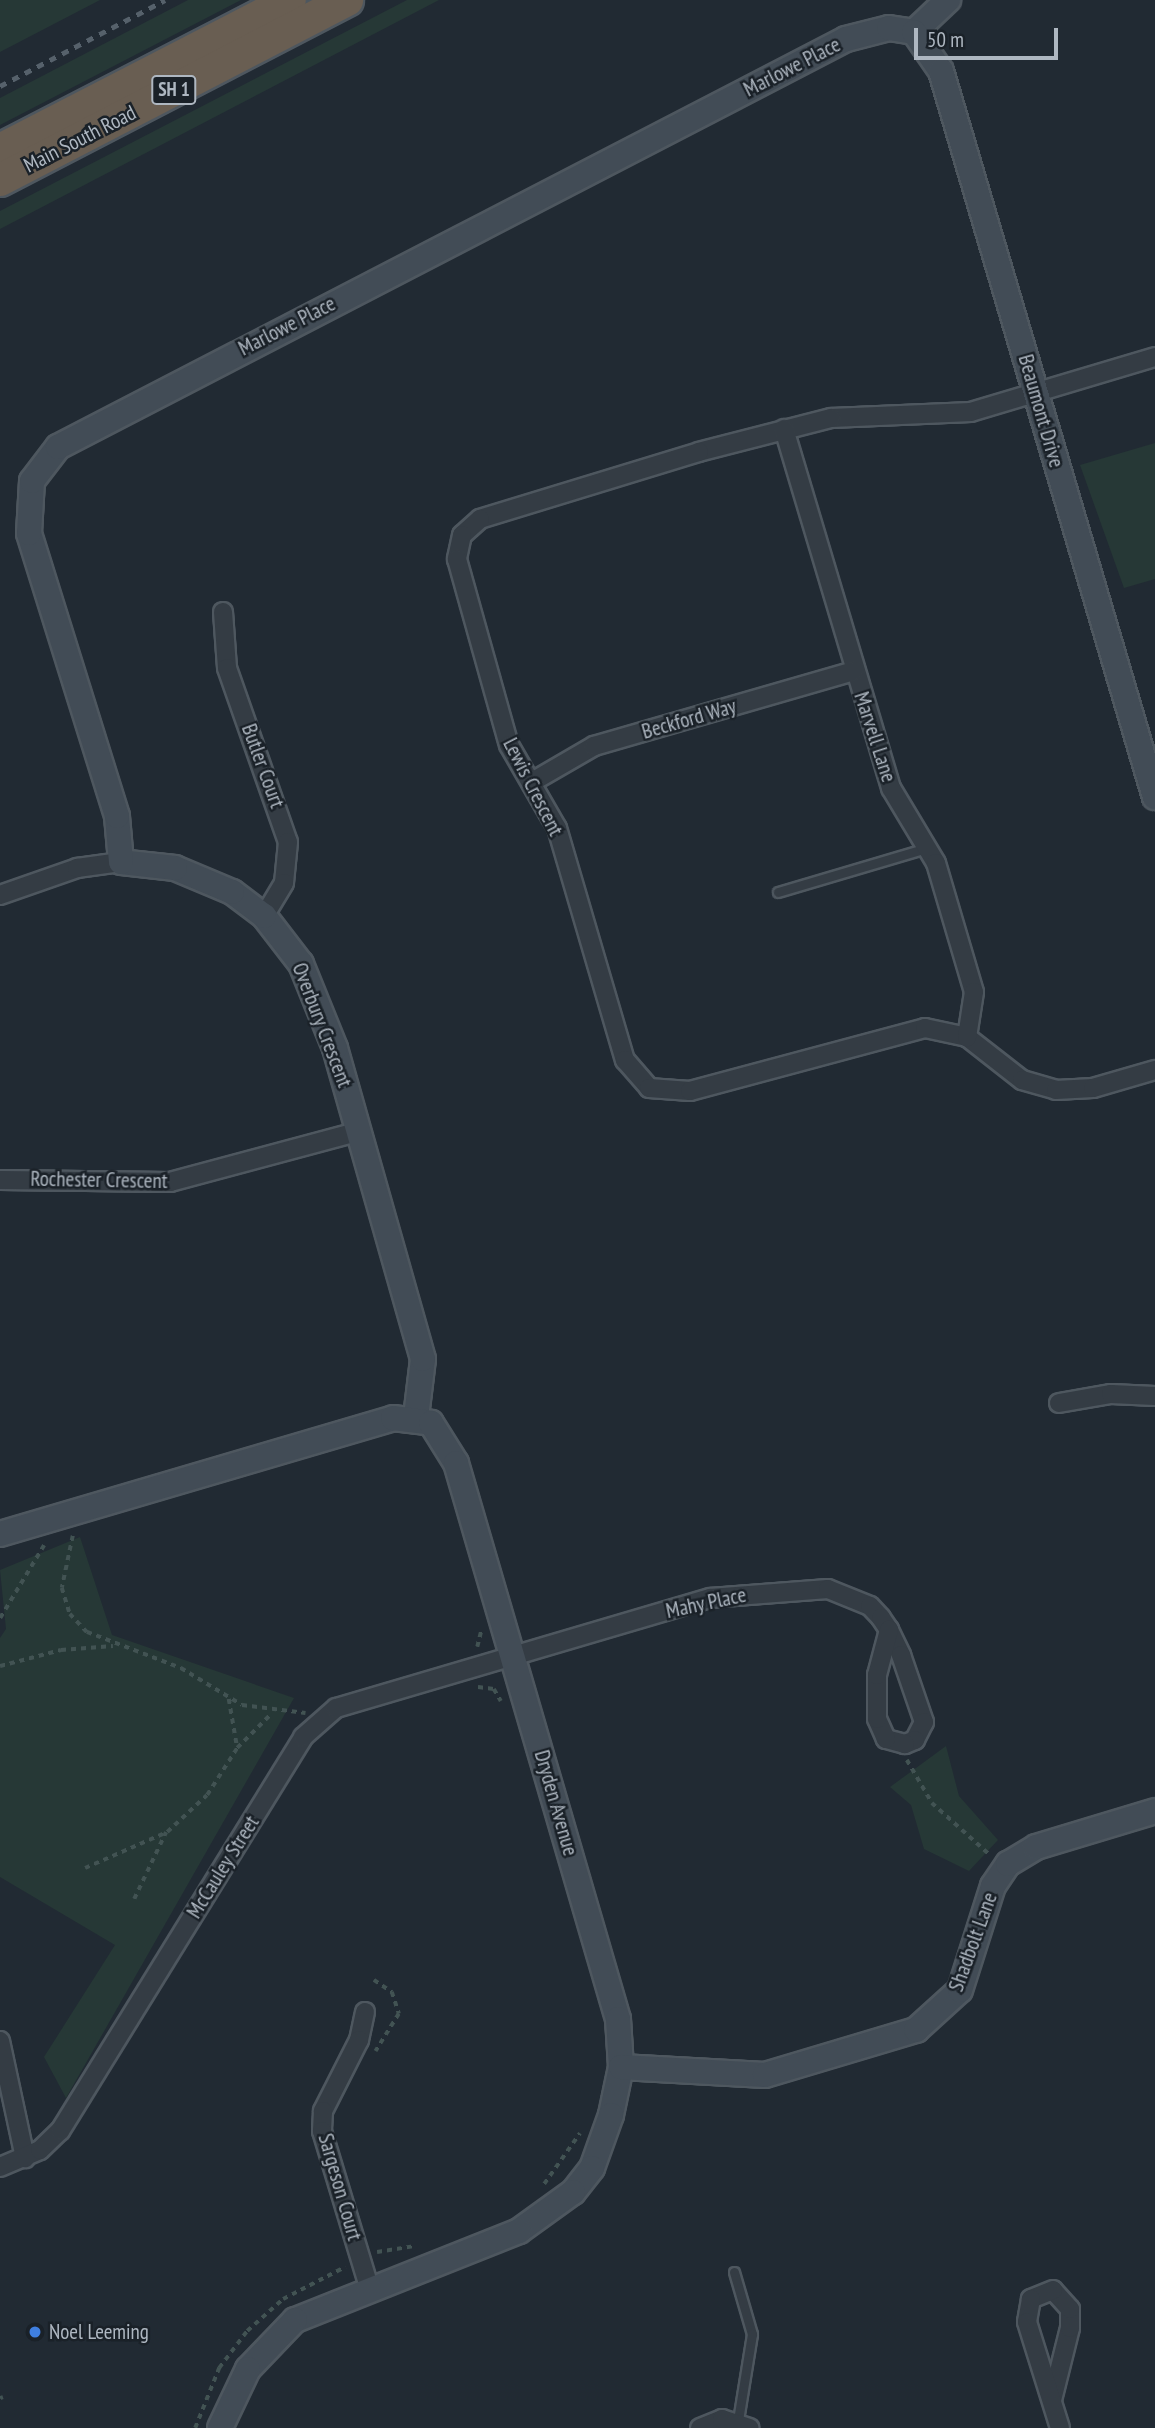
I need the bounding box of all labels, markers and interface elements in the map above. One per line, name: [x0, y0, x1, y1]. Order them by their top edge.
scale bar: [917, 14, 1060, 58]
text: 50 m: [927, 26, 964, 53]
street label: Marlowe Place: [739, 32, 845, 102]
road number: SH 1: [151, 74, 197, 106]
street label: Main South Road: [20, 100, 140, 178]
street label: Marlowe Place: [234, 291, 340, 361]
street label: Beaumont Drive: [1013, 352, 1069, 470]
street label: Marvell Lane: [849, 689, 901, 785]
street label: Beckford Way: [639, 693, 739, 745]
street label: Butler Court: [236, 720, 290, 812]
street label: Lewis Crescent: [498, 734, 568, 840]
street label: Overbury Crescent: [287, 959, 357, 1091]
street label: Rochester Crescent: [30, 1166, 168, 1194]
street label: Mahy Place: [663, 1582, 749, 1624]
street label: Dryden Avenue: [529, 1747, 583, 1859]
street label: McCauley Street: [181, 1811, 265, 1923]
street label: Shadbolt Lane: [943, 1889, 1003, 1995]
street label: Sargeson Court: [313, 2131, 367, 2243]
place label: Noel Leeming: [49, 2319, 149, 2345]
marker: Noel Leeming: [27, 2324, 43, 2340]

